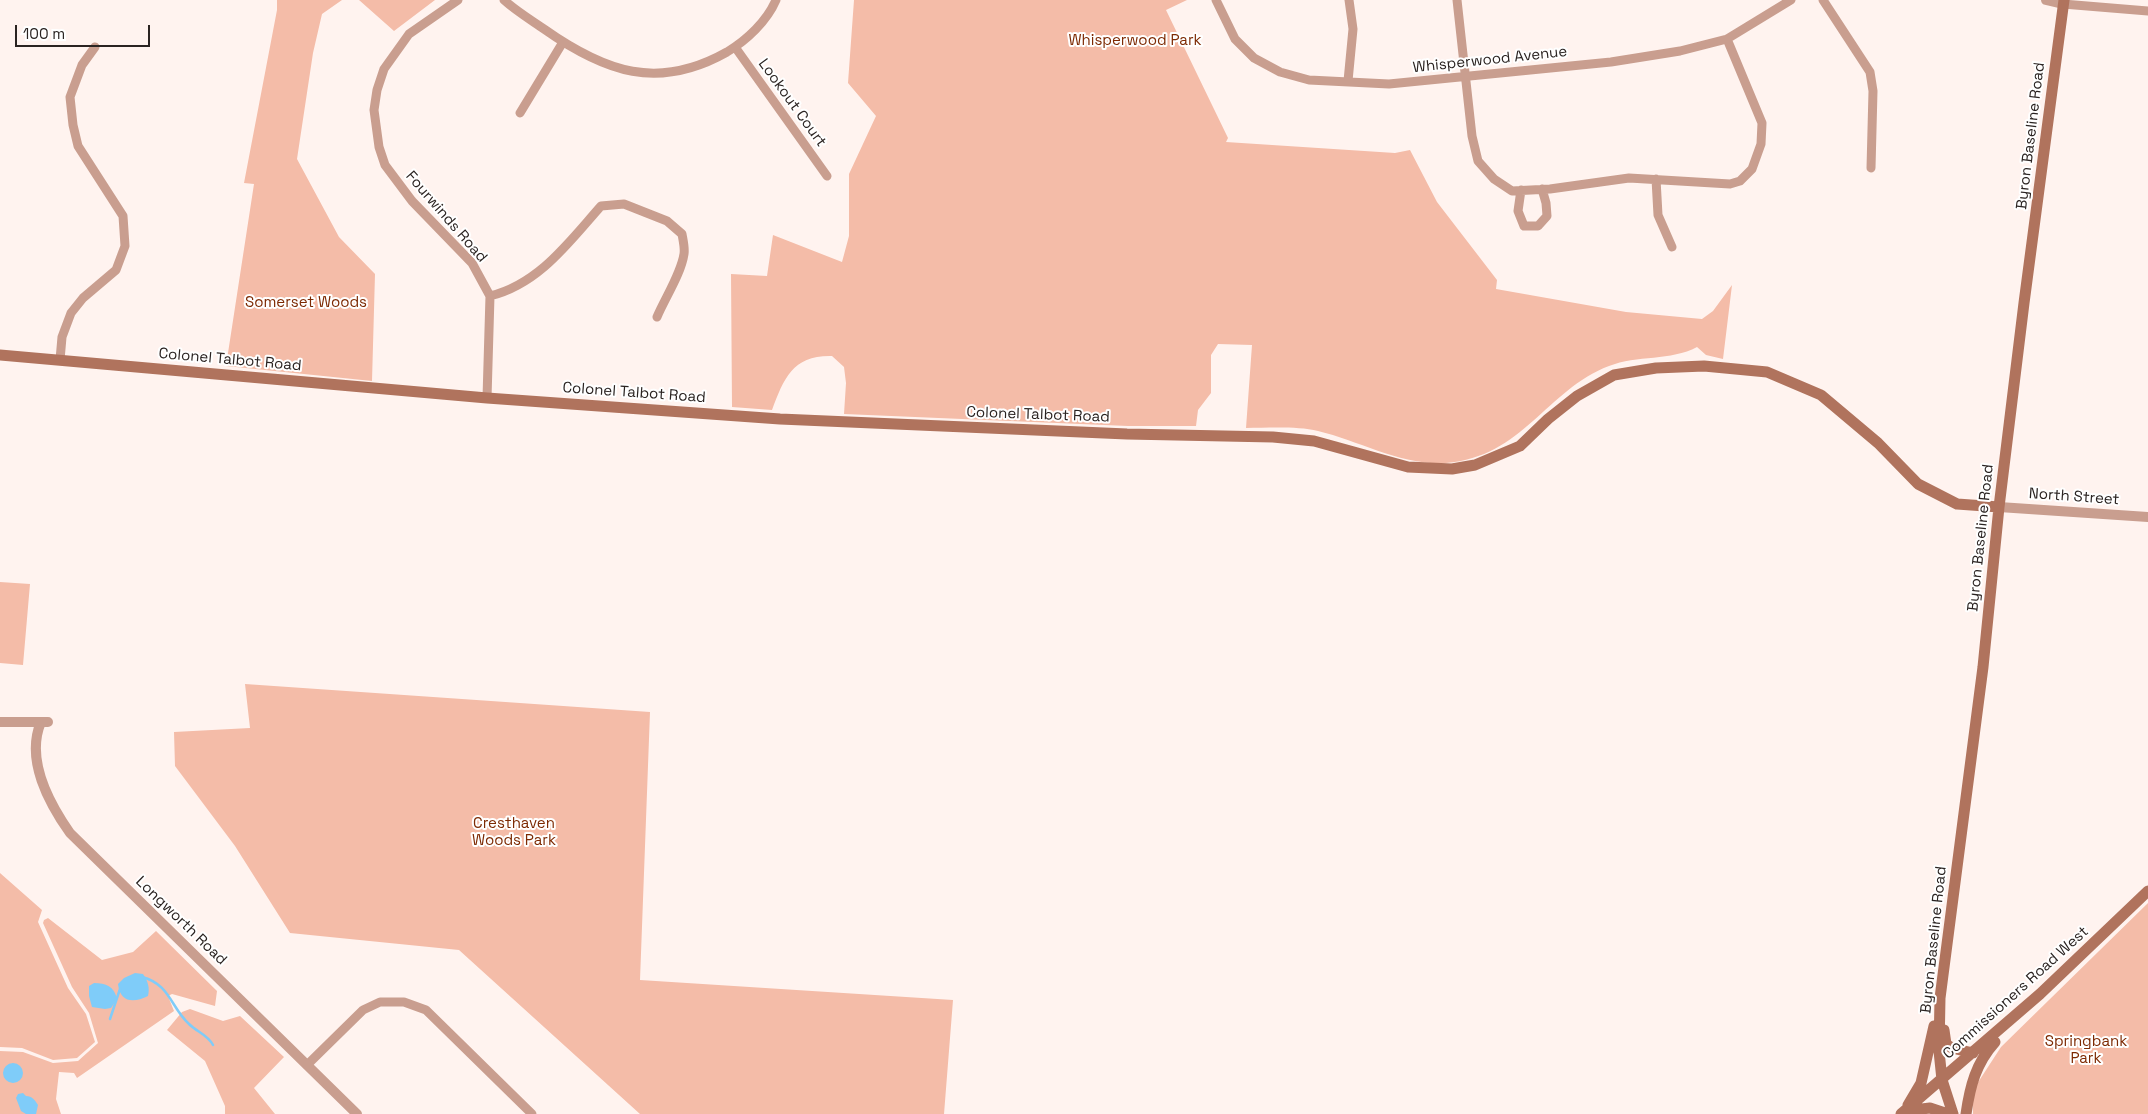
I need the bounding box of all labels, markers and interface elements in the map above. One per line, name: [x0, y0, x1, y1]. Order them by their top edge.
scale bar: [18, 15, 152, 47]
text: 100 m: [23, 24, 65, 43]
park label: Whisperwood Park: [1068, 32, 1202, 50]
street label: Whisperwood Avenue: [1412, 43, 1568, 77]
street label: Lookout Court: [754, 56, 830, 150]
street label: Byron Baseline Road: [2013, 61, 2049, 211]
street label: Fourwinds Road: [401, 168, 491, 266]
park label: Somerset Woods: [245, 294, 367, 312]
street label: Colonel Talbot Road: [158, 345, 302, 375]
street label: Colonel Talbot Road: [562, 379, 706, 407]
street label: Colonel Talbot Road: [966, 404, 1110, 426]
street label: Byron Baseline Road: [1964, 463, 1998, 613]
street label: North Street: [2028, 485, 2120, 509]
park label: Cresthaven Woods Park: [472, 815, 556, 850]
street label: Byron Baseline Road: [1917, 865, 1951, 1015]
street label: Longworth Road: [132, 873, 230, 969]
street label: Commissioners Road West: [1940, 923, 2092, 1063]
park label: Springbank Park: [2045, 1033, 2127, 1068]

